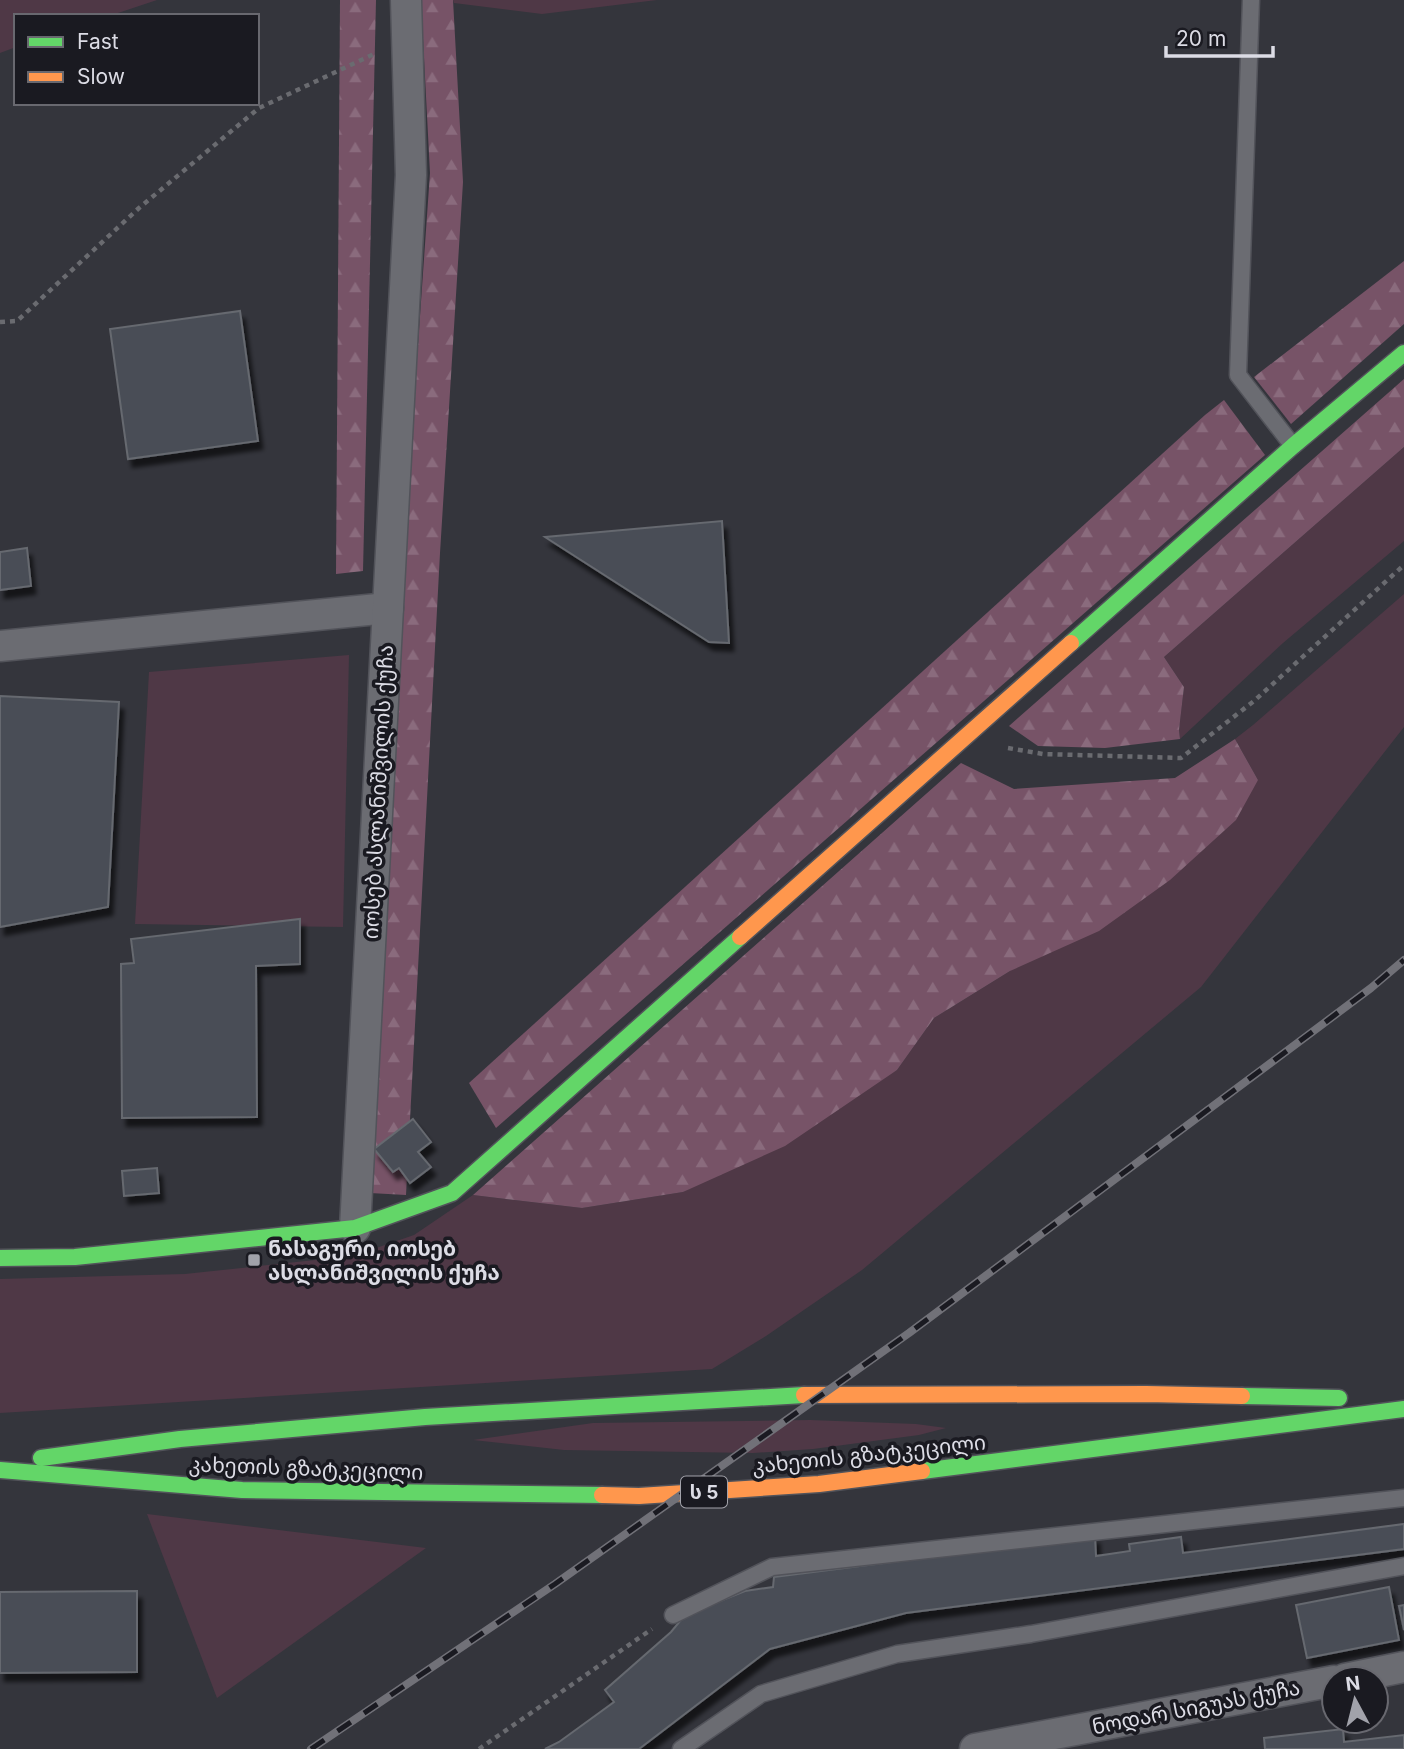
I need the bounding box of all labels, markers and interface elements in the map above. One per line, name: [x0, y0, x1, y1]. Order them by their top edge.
legend: [14, 14, 259, 105]
scale bar: [1166, 14, 1273, 58]
text: 20 m: [1176, 26, 1226, 51]
text: Fast: [77, 29, 119, 54]
text: Slow: [77, 64, 125, 89]
street label: იოსებ ასლანიშვილის ქუჩა: [358, 644, 399, 940]
place label: ნასაგური, იოსებ ასლანიშვილის ქუჩა: [268, 1236, 500, 1286]
marker: ნასაგური, იოსებ ასლანიშვილის ქუჩა: [246, 1252, 262, 1268]
street label: კახეთის გზატკეცილი: [751, 1429, 987, 1480]
street label: კახეთის გზატკეცილი: [188, 1451, 424, 1486]
road number: ს 5: [681, 1476, 727, 1508]
north arrow: [1320, 1665, 1390, 1735]
text: N: [1344, 1671, 1362, 1696]
street label: ნოდარ სიგუას ქუჩა: [1090, 1675, 1302, 1740]

